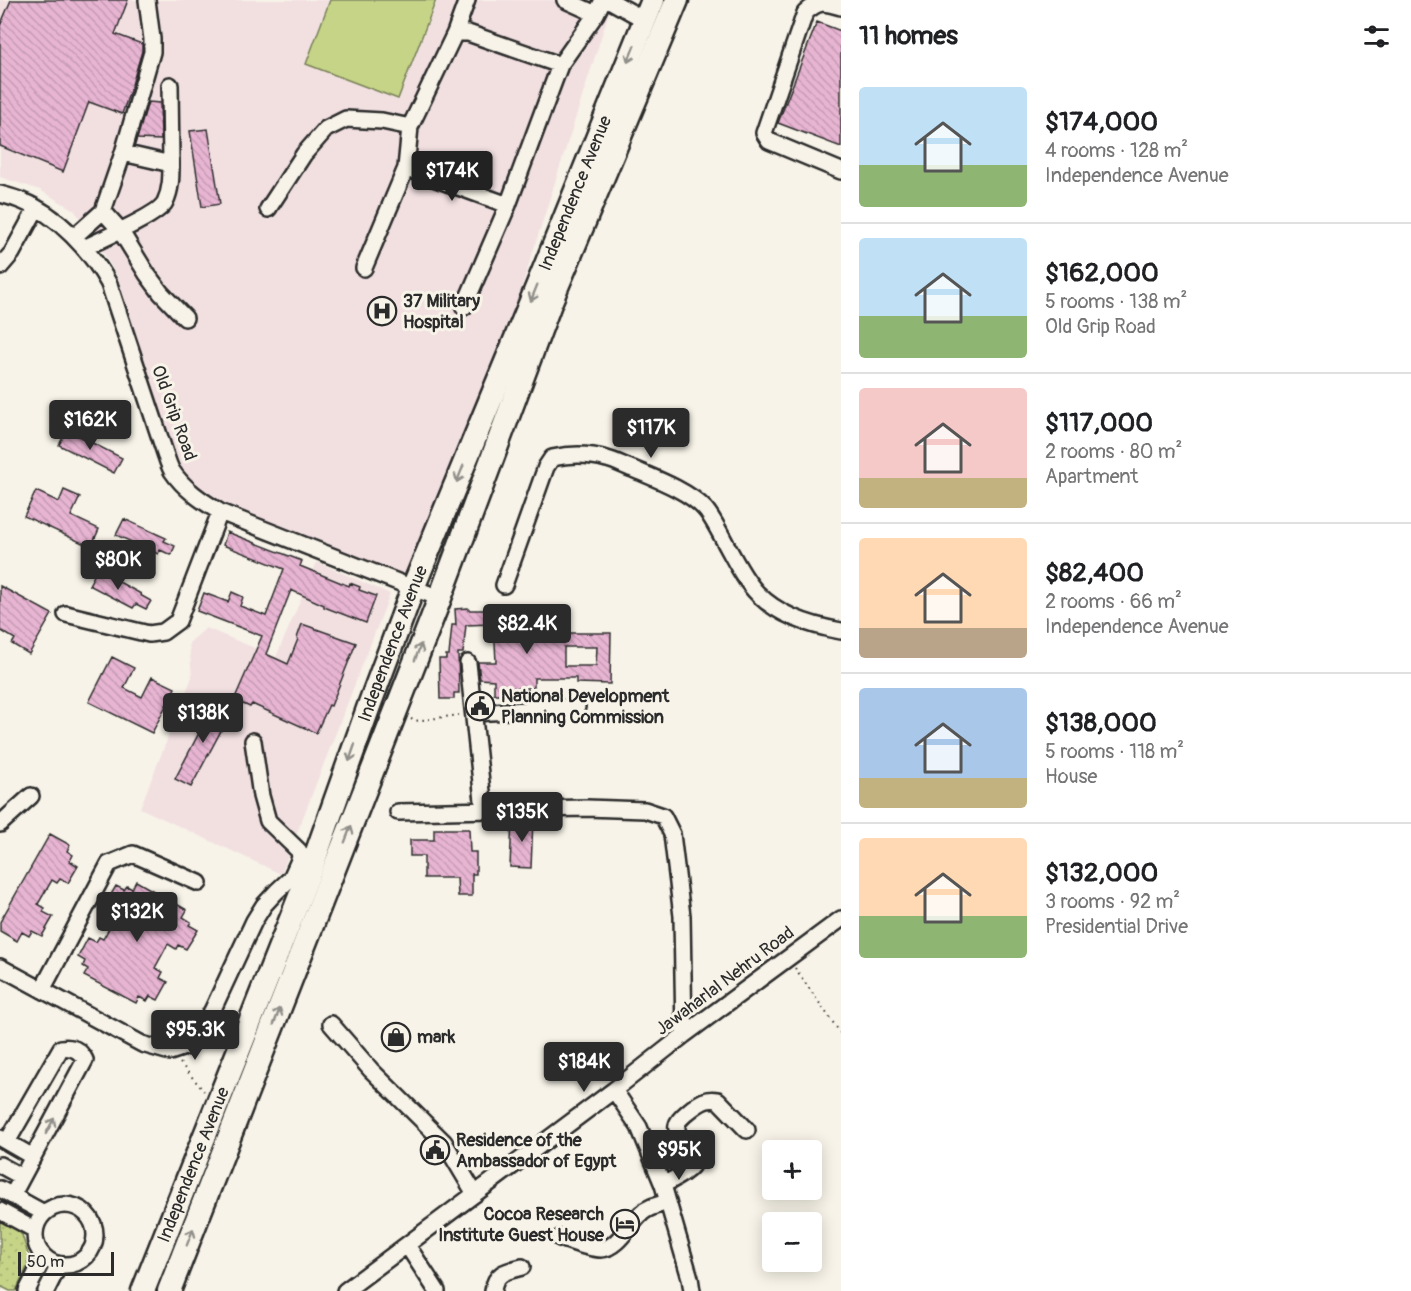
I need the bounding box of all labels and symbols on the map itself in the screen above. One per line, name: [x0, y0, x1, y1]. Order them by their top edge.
one-way arrow: [625, 45, 636, 63]
street label: Independence Avenue: [533, 112, 617, 274]
pin: $174K: [410, 151, 494, 202]
one-way arrow: [528, 284, 539, 302]
place label: 37 Military Hospital: [403, 290, 480, 334]
hospital icon: 37 Military Hospital: [366, 295, 398, 327]
street label: Old Grip Road: [146, 362, 202, 464]
pin: $162K: [48, 400, 132, 451]
pin: $117K: [609, 408, 693, 459]
one-way arrow: [454, 464, 465, 482]
pin: $80K: [82, 540, 154, 591]
street label: Independence Avenue: [353, 562, 433, 725]
pin: $82.4K: [478, 604, 576, 655]
one-way arrow: [414, 644, 425, 662]
place label: National Development Planning Commission: [501, 685, 670, 729]
public building icon: National Development Planning Commission: [464, 690, 496, 722]
pin: $138K: [161, 693, 245, 744]
one-way arrow: [345, 744, 356, 762]
pin: $135K: [480, 792, 564, 843]
one-way arrow: [343, 825, 354, 844]
pin: $132K: [95, 892, 179, 943]
street label: Jawaharlal Nehru Road: [651, 921, 799, 1041]
one-way arrow: [272, 1007, 283, 1026]
pin: $95.3K: [146, 1010, 244, 1061]
shop icon: mark: [380, 1021, 412, 1053]
place label: mark: [417, 1026, 456, 1049]
pin: $184K: [542, 1042, 626, 1093]
street label: Independence Avenue: [152, 1083, 235, 1246]
one-way arrow: [45, 1117, 56, 1135]
place label: Residence of the Ambassador of Egypt: [456, 1129, 617, 1173]
pin: $95K: [643, 1130, 715, 1181]
public building icon: Residence of the Ambassador of Egypt: [419, 1134, 451, 1166]
place label: Cocoa Research Institute Guest House: [438, 1203, 605, 1247]
hotel icon: Cocoa Research Institute Guest House: [609, 1208, 641, 1240]
one-way arrow: [186, 1228, 197, 1246]
scale bar: [18, 1249, 114, 1276]

